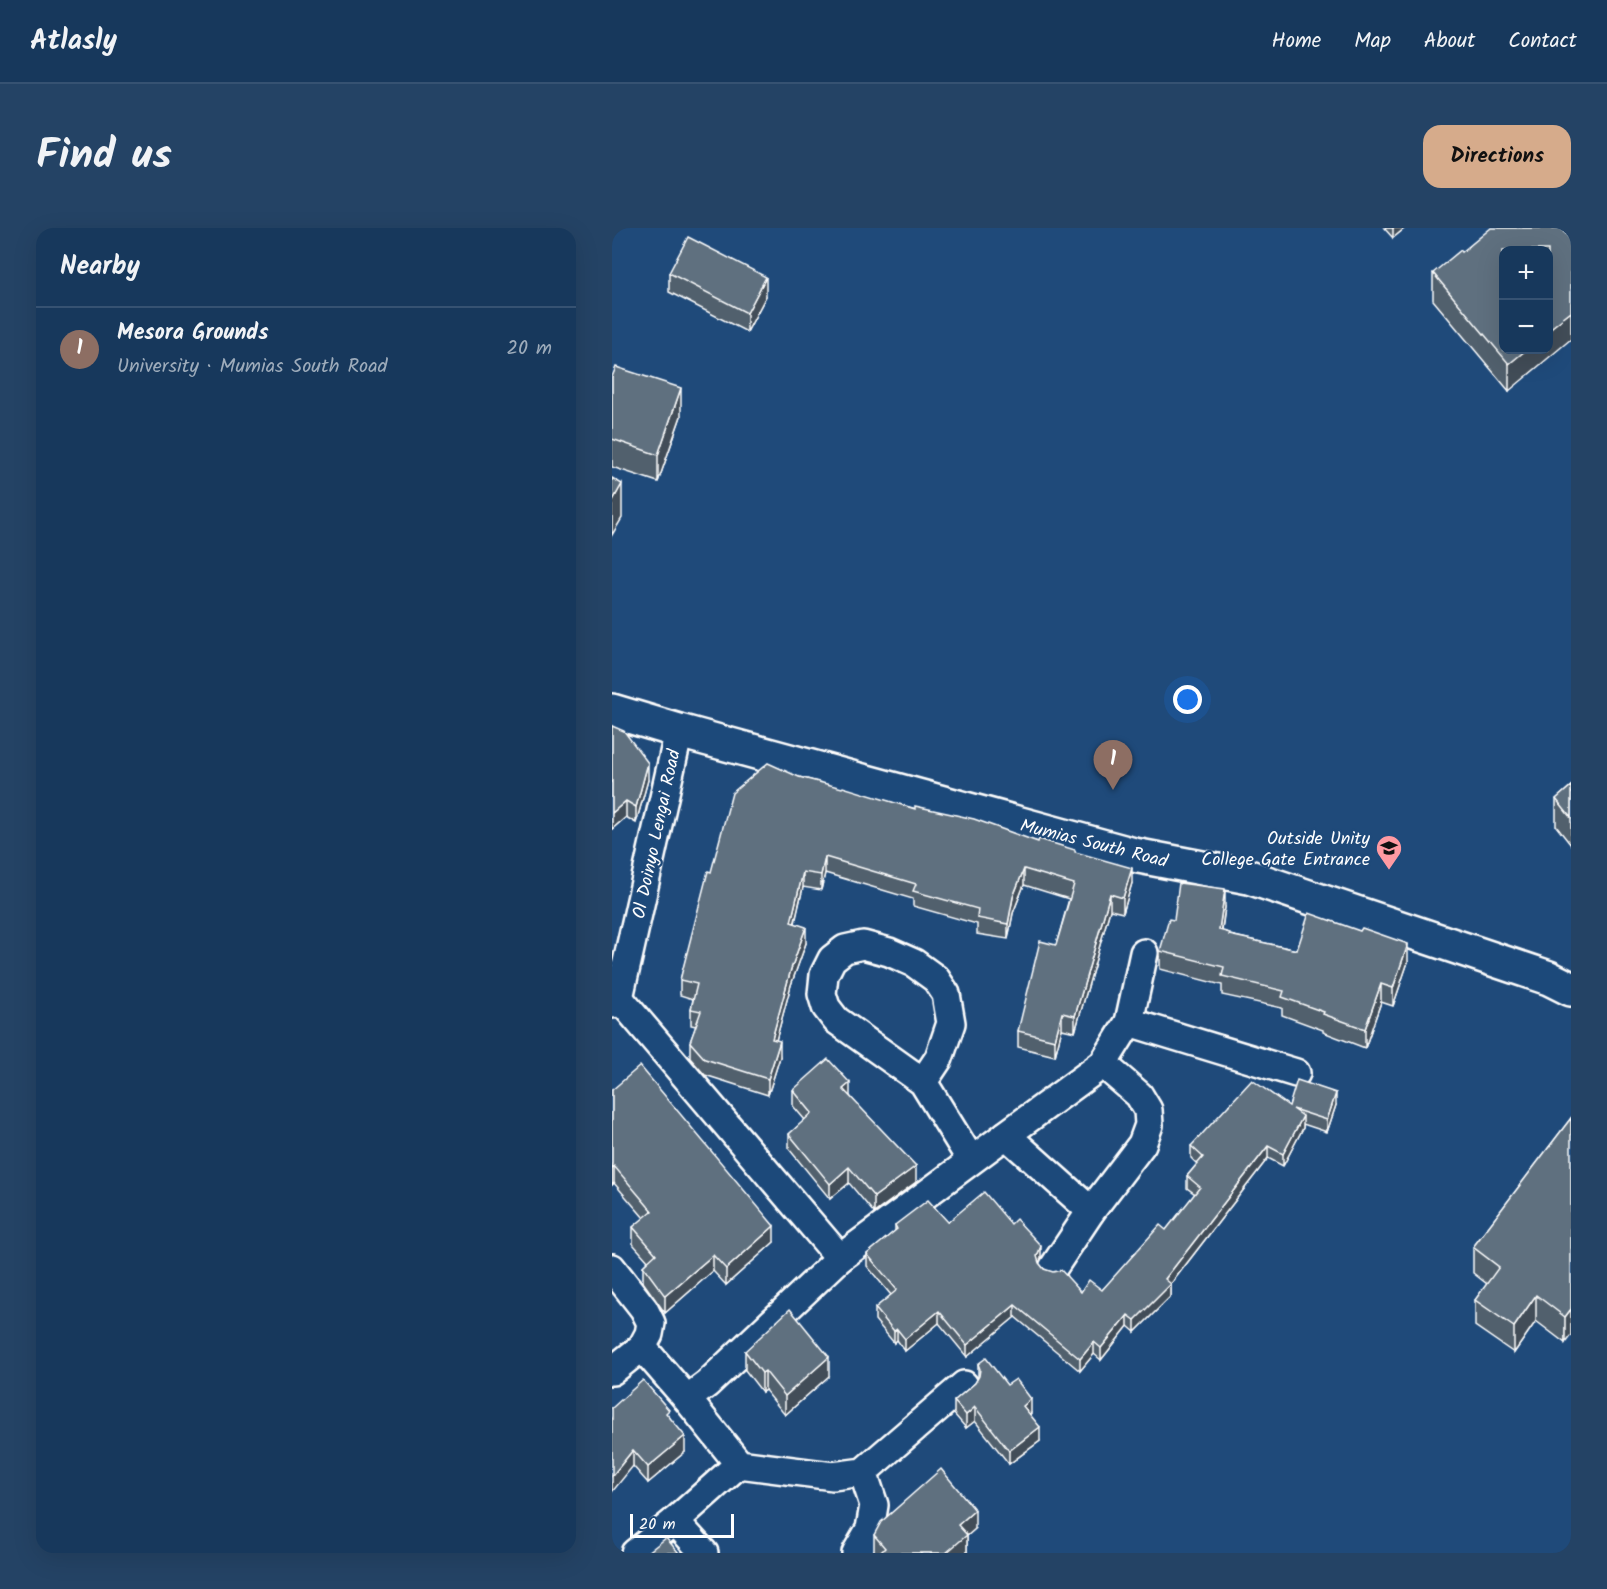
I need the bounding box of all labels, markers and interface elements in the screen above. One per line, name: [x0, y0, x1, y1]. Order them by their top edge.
text: Atlasly: [30, 19, 117, 64]
text: Home: [1272, 25, 1321, 58]
text: Map: [1354, 25, 1391, 58]
text: About: [1424, 25, 1475, 58]
text: Contact: [1508, 25, 1577, 58]
text: Find us: [36, 123, 172, 190]
button: Directions: [1423, 125, 1571, 188]
text: Nearby: [60, 246, 140, 288]
map controls: [1499, 246, 1553, 354]
button: +: [1499, 246, 1553, 300]
button: −: [1499, 300, 1553, 354]
text: Mesora Grounds: [117, 316, 268, 351]
text: 1: [76, 333, 83, 365]
text: 20 m: [506, 333, 552, 365]
text: University · Mumias South Road: [117, 351, 388, 383]
your location: [1173, 685, 1202, 714]
pin: 1: [1094, 740, 1132, 790]
street label: Ol Doinyo Lengai Road: [625, 746, 690, 922]
street label: Mumias South Road: [1017, 812, 1171, 877]
place label: Outside Unity College Gate Entrance: [1201, 825, 1371, 875]
school or university icon: Outside Unity College Gate Entrance: [1374, 833, 1404, 871]
scale bar: [630, 1511, 734, 1538]
text: 20 m: [639, 1512, 675, 1537]

